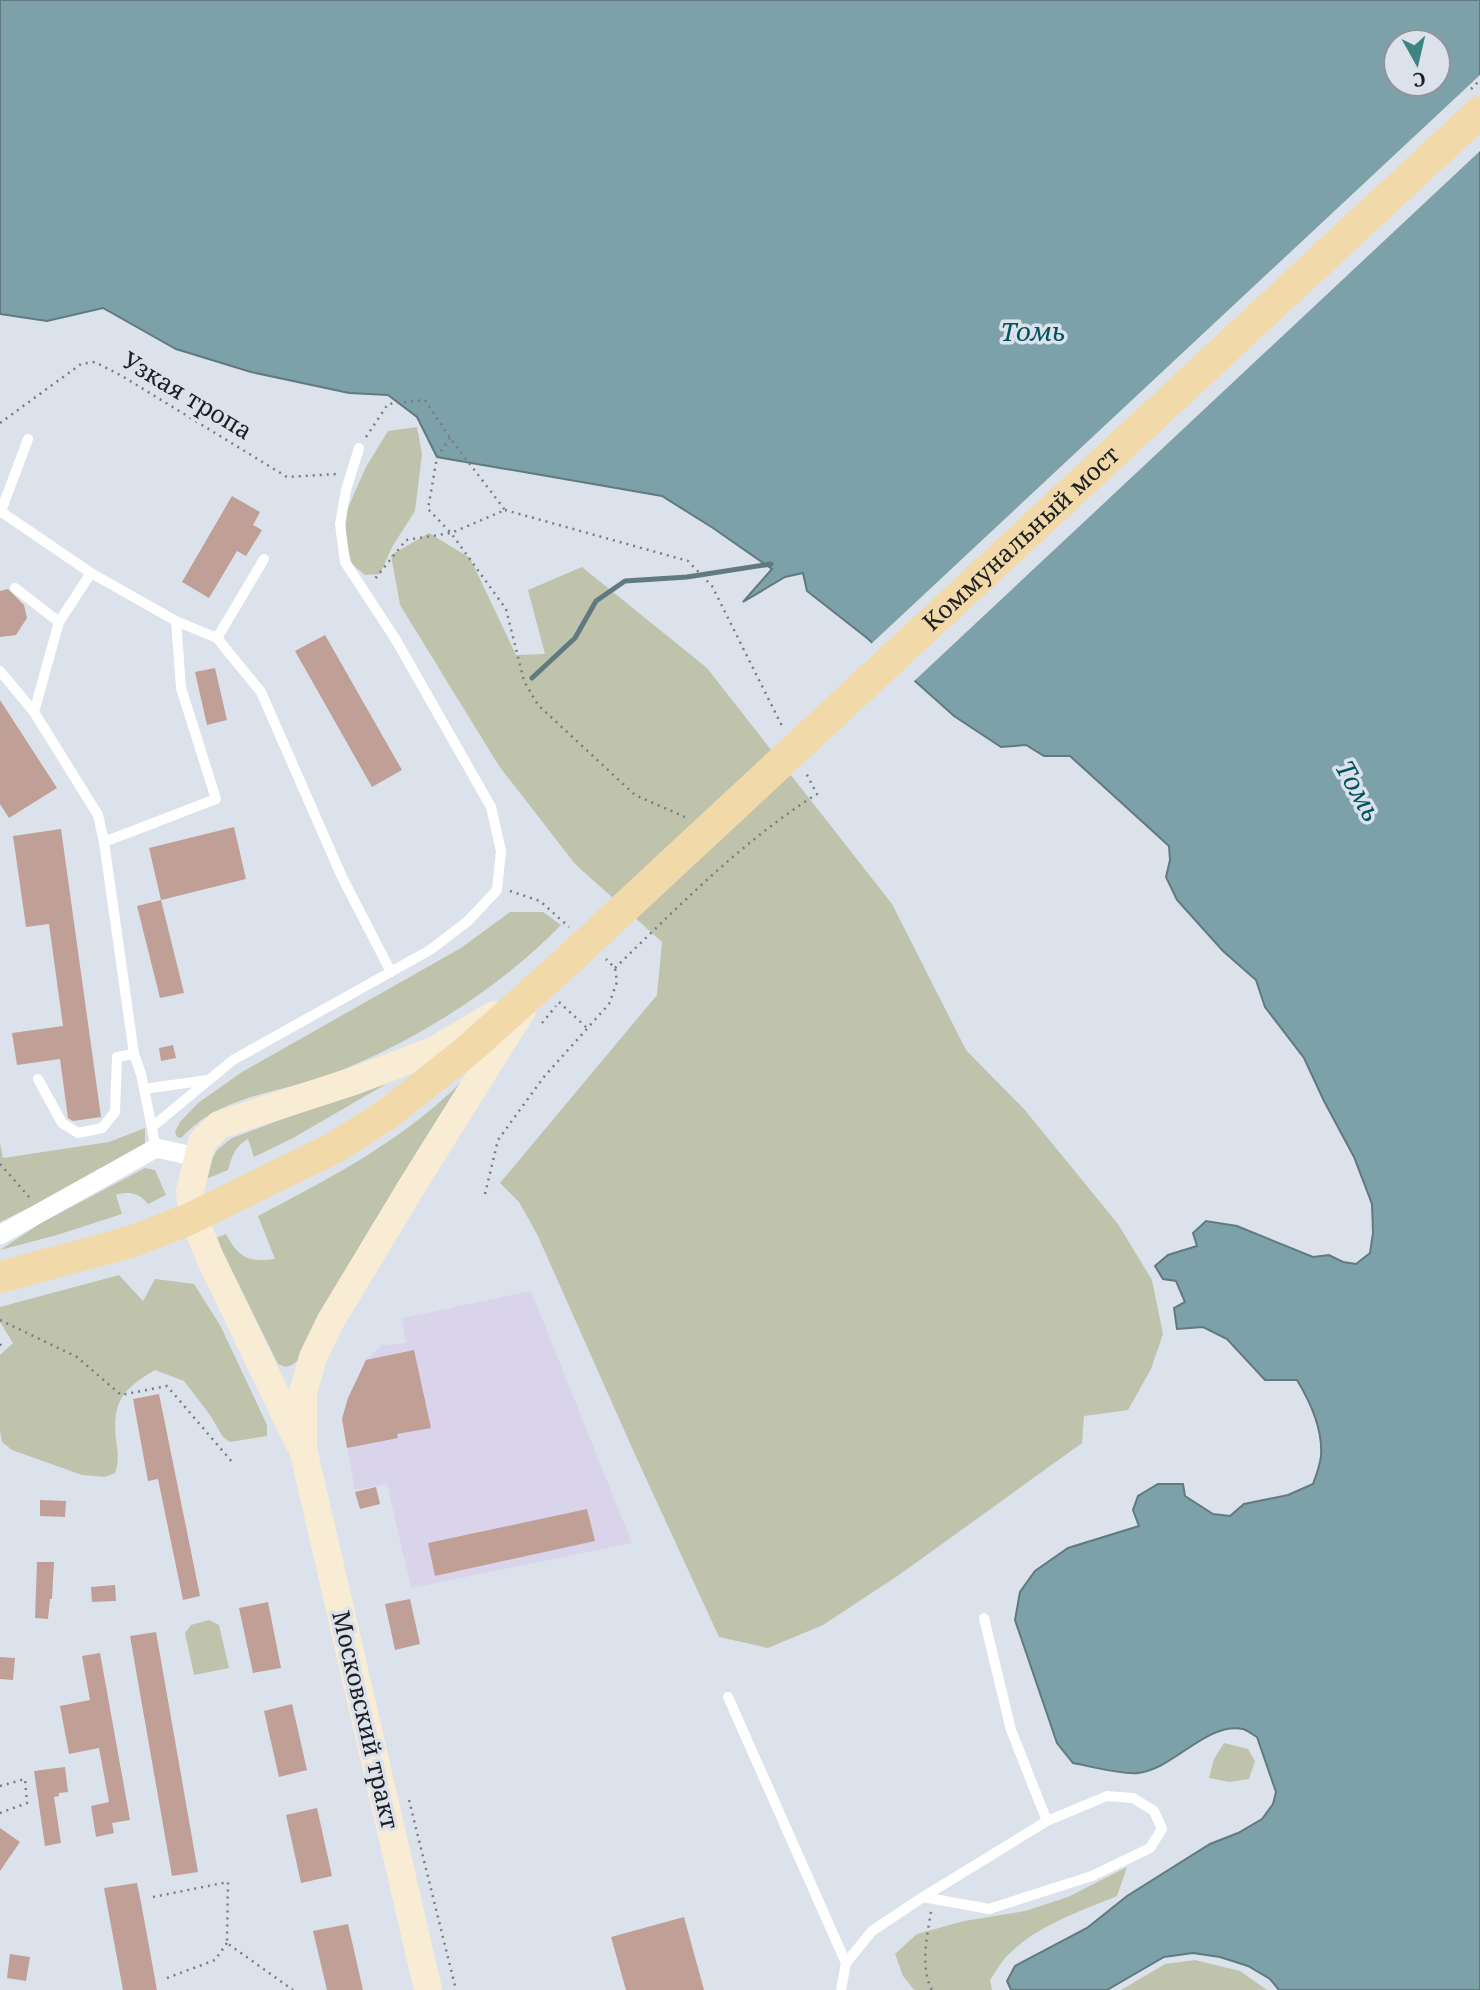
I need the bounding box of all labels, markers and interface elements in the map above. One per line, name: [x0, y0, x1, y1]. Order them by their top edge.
north arrow: [1382, 28, 1452, 98]
text: С: [1411, 66, 1427, 94]
water label: Томь: [1001, 313, 1065, 349]
street label: Узкая тропа: [117, 343, 259, 447]
street label: Коммунальный мост: [915, 438, 1126, 638]
water label: Томь: [1327, 753, 1390, 828]
street label: Московский тракт: [325, 1607, 408, 1832]

